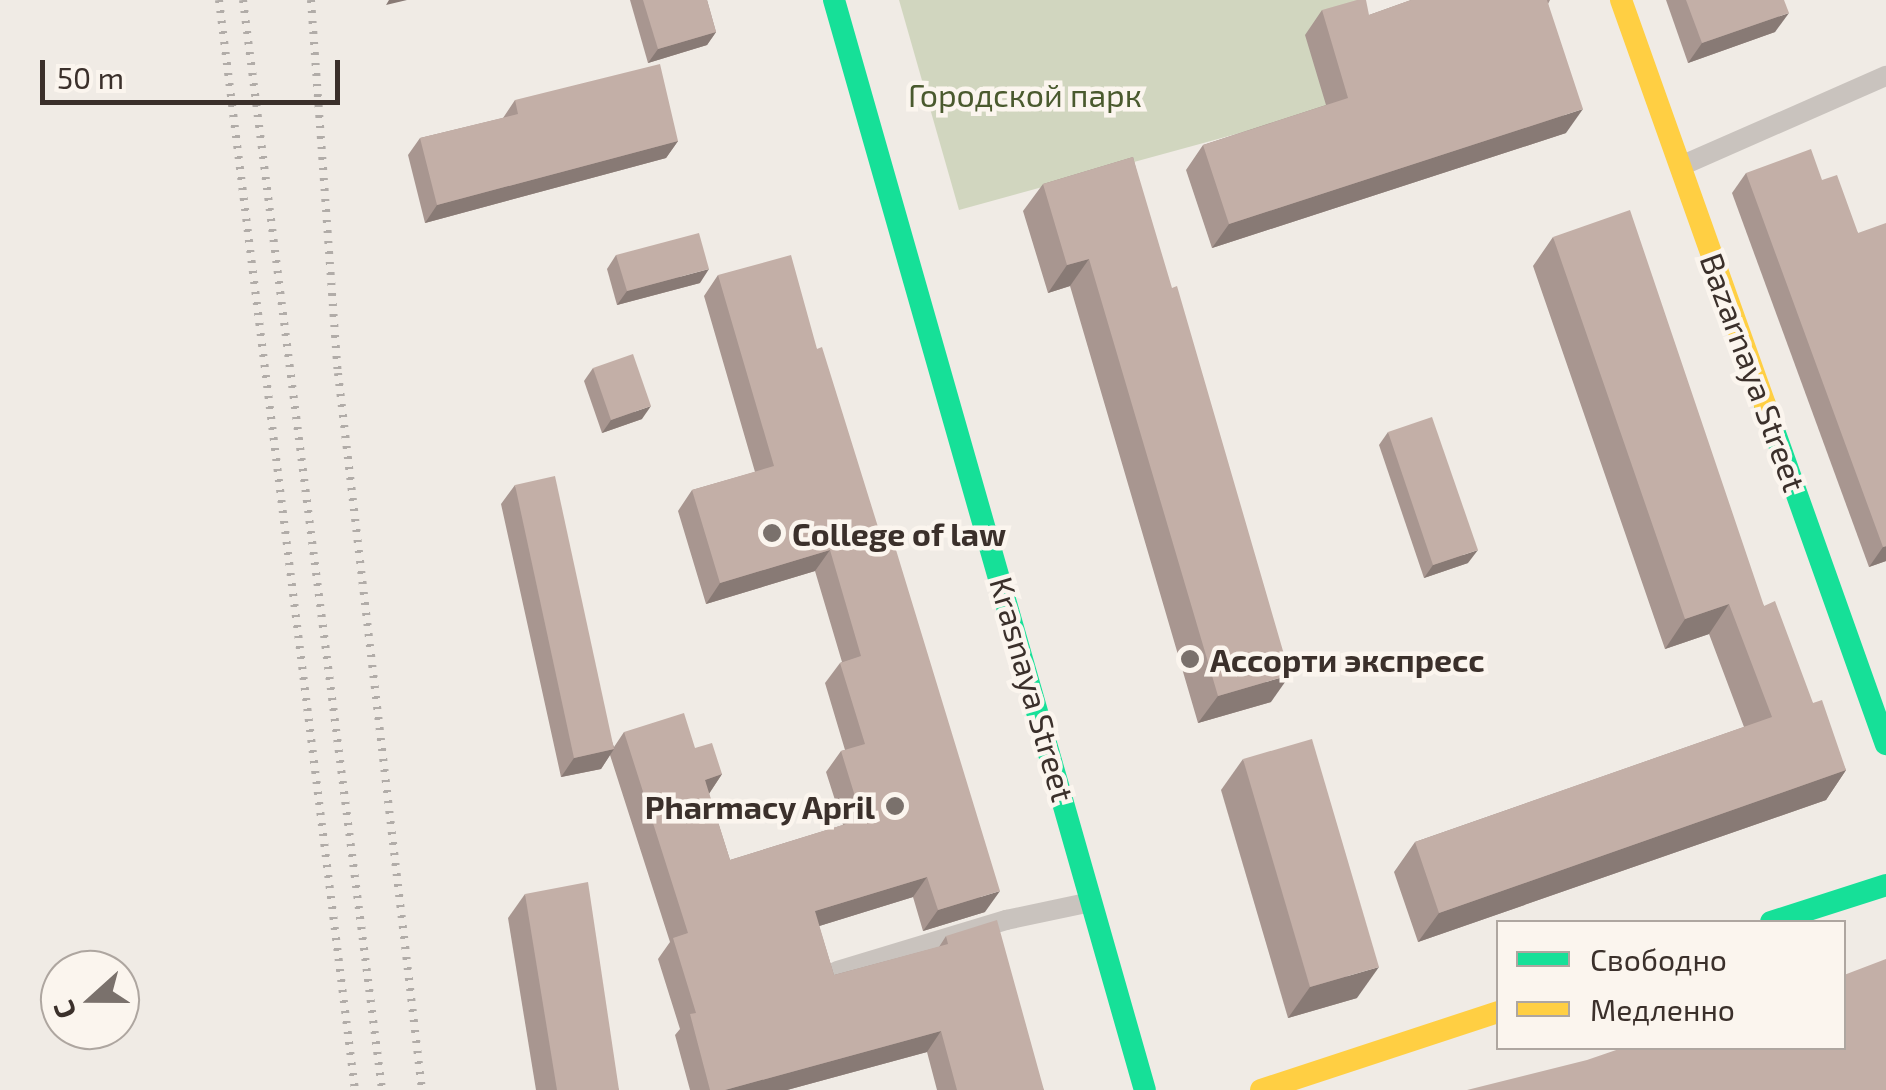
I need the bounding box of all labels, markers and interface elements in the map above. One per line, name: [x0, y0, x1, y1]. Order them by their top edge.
scale bar: [45, 40, 345, 102]
text: 50 m: [57, 59, 124, 95]
park label: Городской парк: [908, 75, 1142, 113]
street label: Bazarnaya Street: [1693, 248, 1815, 496]
place label: College of law: [792, 514, 1007, 552]
marker: College of law: [761, 522, 783, 544]
street label: Krasnaya Street: [983, 572, 1083, 806]
place label: Ассорти экспресс: [1210, 640, 1484, 678]
marker: Ассорти экспресс: [1179, 648, 1201, 670]
place label: Pharmacy April: [643, 787, 875, 825]
marker: Pharmacy April: [884, 795, 906, 817]
legend: [1496, 920, 1846, 1050]
text: Свободно: [1590, 941, 1727, 977]
north arrow: [40, 950, 140, 1050]
text: Медленно: [1590, 991, 1735, 1027]
text: С: [45, 996, 83, 1024]

